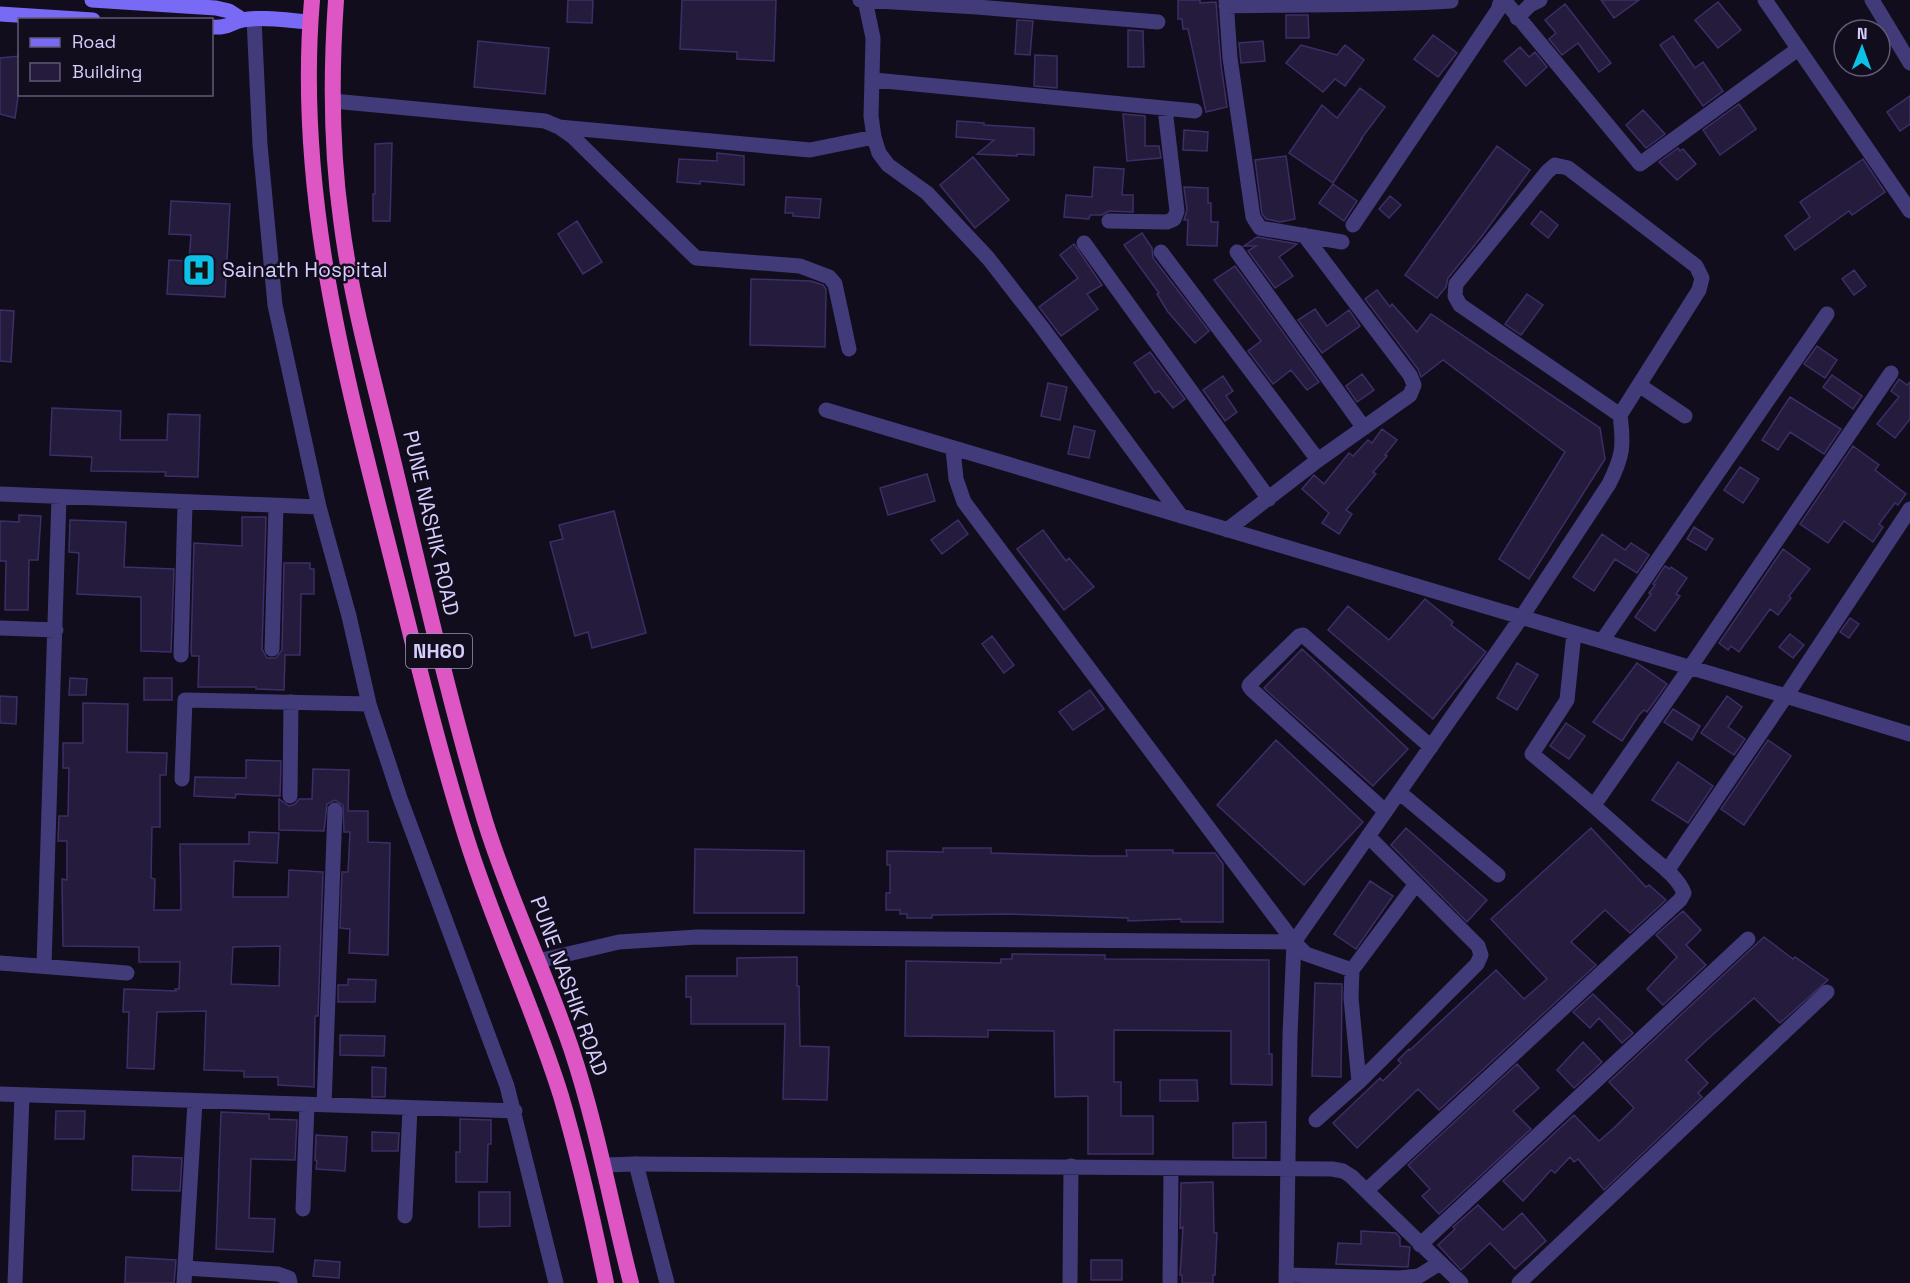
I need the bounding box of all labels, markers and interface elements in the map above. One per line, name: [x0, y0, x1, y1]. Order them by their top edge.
legend: [18, 18, 213, 96]
north arrow: [1832, 18, 1892, 78]
text: N: [1857, 23, 1868, 44]
text: Road: [72, 30, 116, 53]
text: Building: [72, 60, 142, 83]
hospital icon: Sainath Hospital: [181, 252, 217, 288]
place label: Sainath Hospital: [222, 256, 388, 283]
street label: PUNE NASHIK ROAD: [397, 428, 466, 618]
road number: NH60: [406, 634, 472, 668]
street label: PUNE NASHIK ROAD: [524, 892, 614, 1079]

